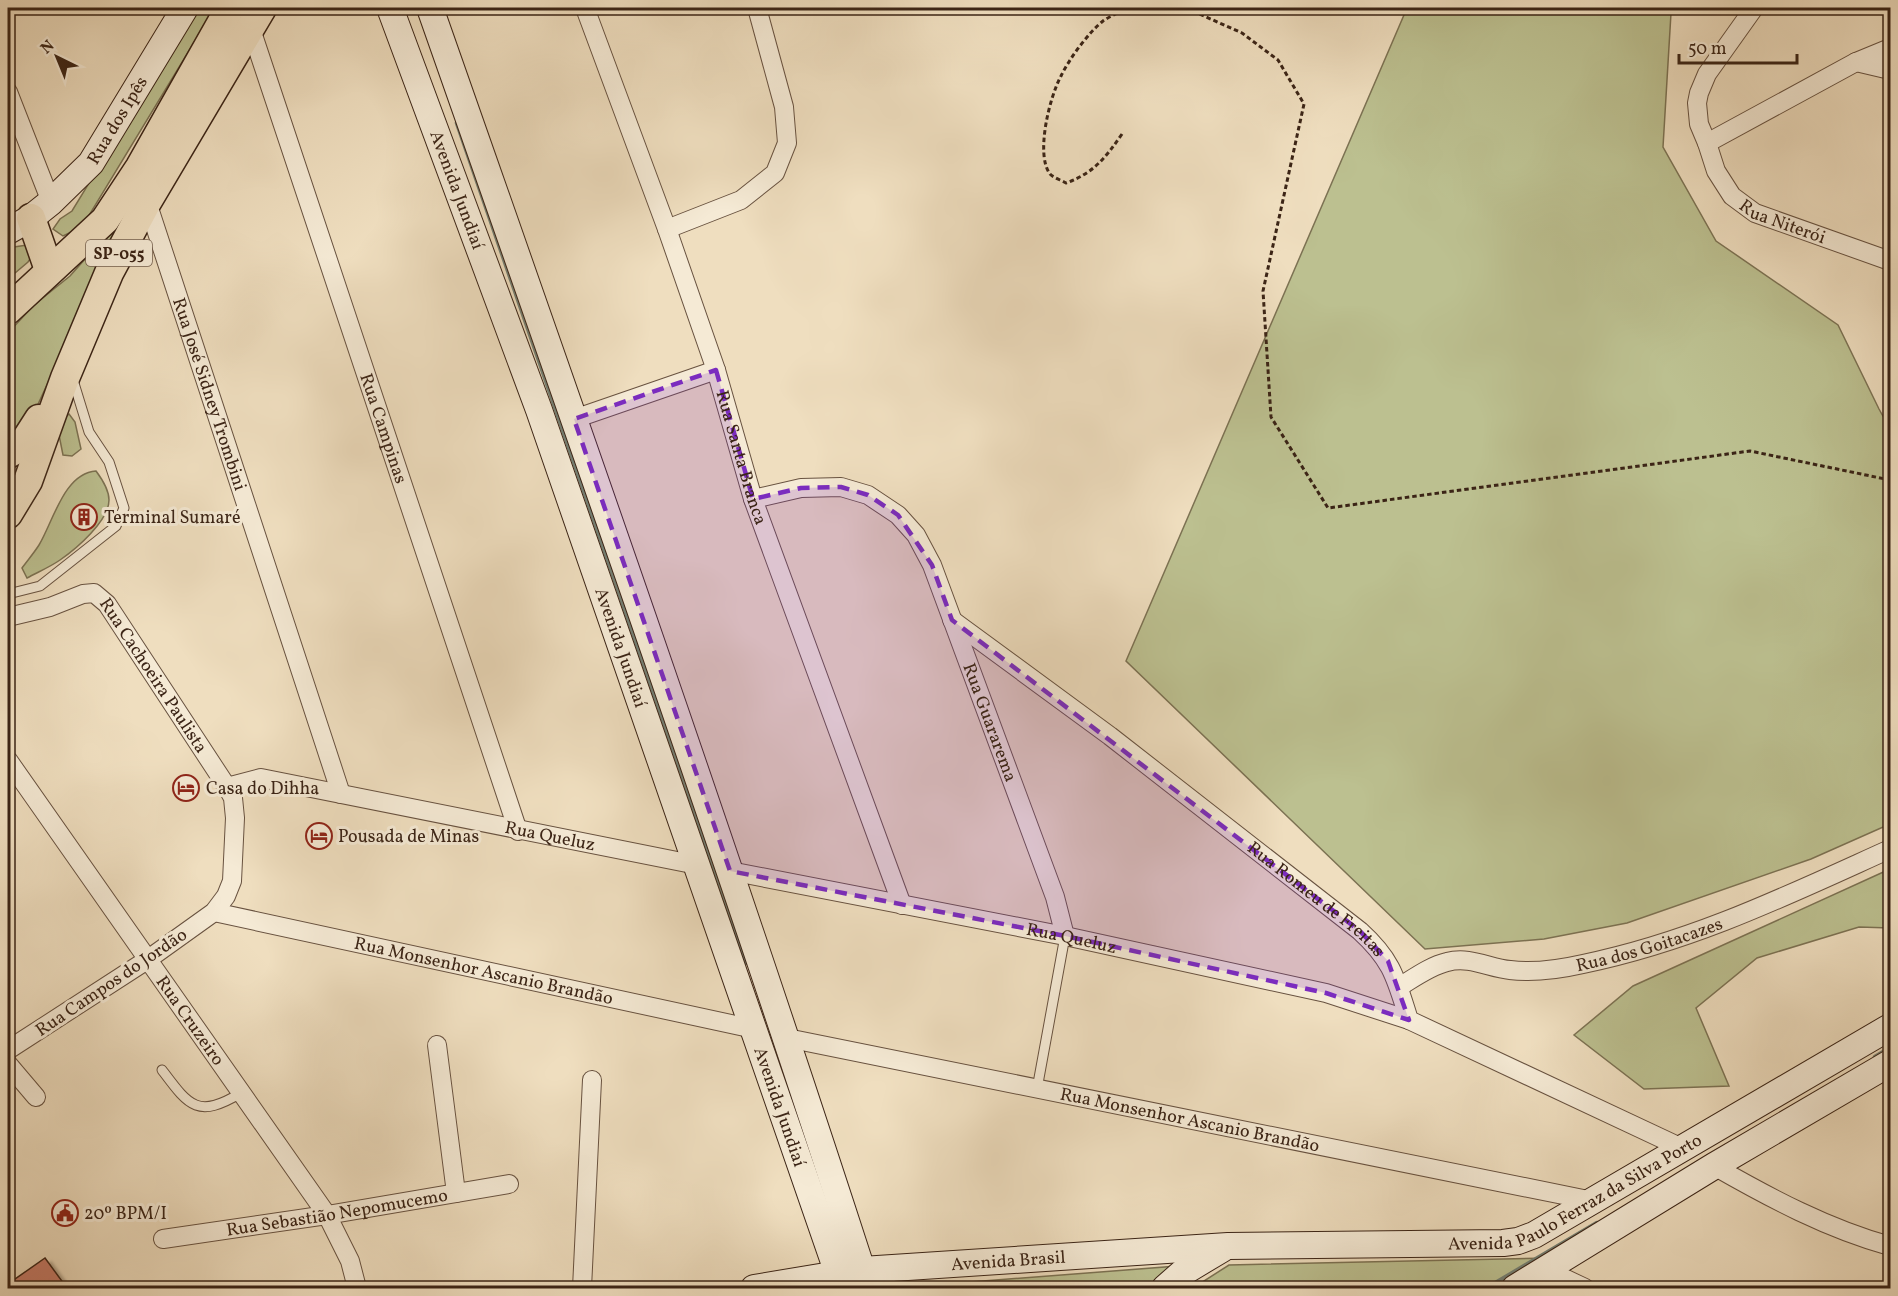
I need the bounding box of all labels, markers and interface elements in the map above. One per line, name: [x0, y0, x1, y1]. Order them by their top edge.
north arrow: [27, 27, 87, 87]
scale bar: [1679, 27, 1798, 65]
text: N: [36, 35, 60, 60]
text: 50 m: [1688, 37, 1727, 62]
street label: Rua dos Ipês: [82, 72, 155, 170]
street label: Avenida Jundiaí: [423, 127, 490, 254]
street label: Rua Niterói: [1733, 194, 1829, 251]
road number: SP-055: [86, 240, 152, 266]
street label: Rua José Sidney Trombini: [165, 295, 252, 494]
street label: Rua Campinas: [352, 370, 413, 487]
street label: Rua Santa Branca: [708, 388, 772, 529]
building icon: Terminal Sumaré: [69, 502, 99, 532]
place label: Terminal Sumaré: [104, 506, 240, 531]
street label: Avenida Jundiaí: [588, 585, 652, 712]
street label: Rua Cachoeira Paulista: [92, 594, 213, 759]
street label: Rua Guararema: [955, 660, 1022, 786]
hotel icon: Casa do Dihha: [171, 773, 201, 803]
place label: Casa do Dihha: [206, 777, 319, 802]
street label: Rua Queluz: [503, 816, 597, 858]
hotel icon: Pousada de Minas: [304, 821, 334, 851]
place label: Pousada de Minas: [338, 825, 479, 850]
street label: Rua Romeu de Freitas: [1241, 836, 1390, 963]
street label: Rua dos Goitacazes: [1574, 912, 1727, 979]
street label: Rua Queluz: [1024, 918, 1119, 961]
street label: Rua Campos do Jordão: [31, 923, 193, 1043]
street label: Rua Monsenhor Ascanio Brandão: [352, 932, 615, 1012]
street label: Rua Cruzeiro: [149, 971, 230, 1071]
street label: Avenida Jundiaí: [747, 1044, 811, 1171]
street label: Rua Monsenhor Ascanio Brandão: [1058, 1082, 1322, 1159]
street label: Avenida Paulo Ferraz da Silva Porto: [1448, 1129, 1707, 1258]
street label: Rua Sebastião Nepomucemo: [225, 1184, 450, 1244]
public building icon: 20º BPM/I: [50, 1198, 80, 1228]
place label: 20º BPM/I: [84, 1202, 167, 1227]
street label: Avenida Brasil: [950, 1246, 1066, 1278]

